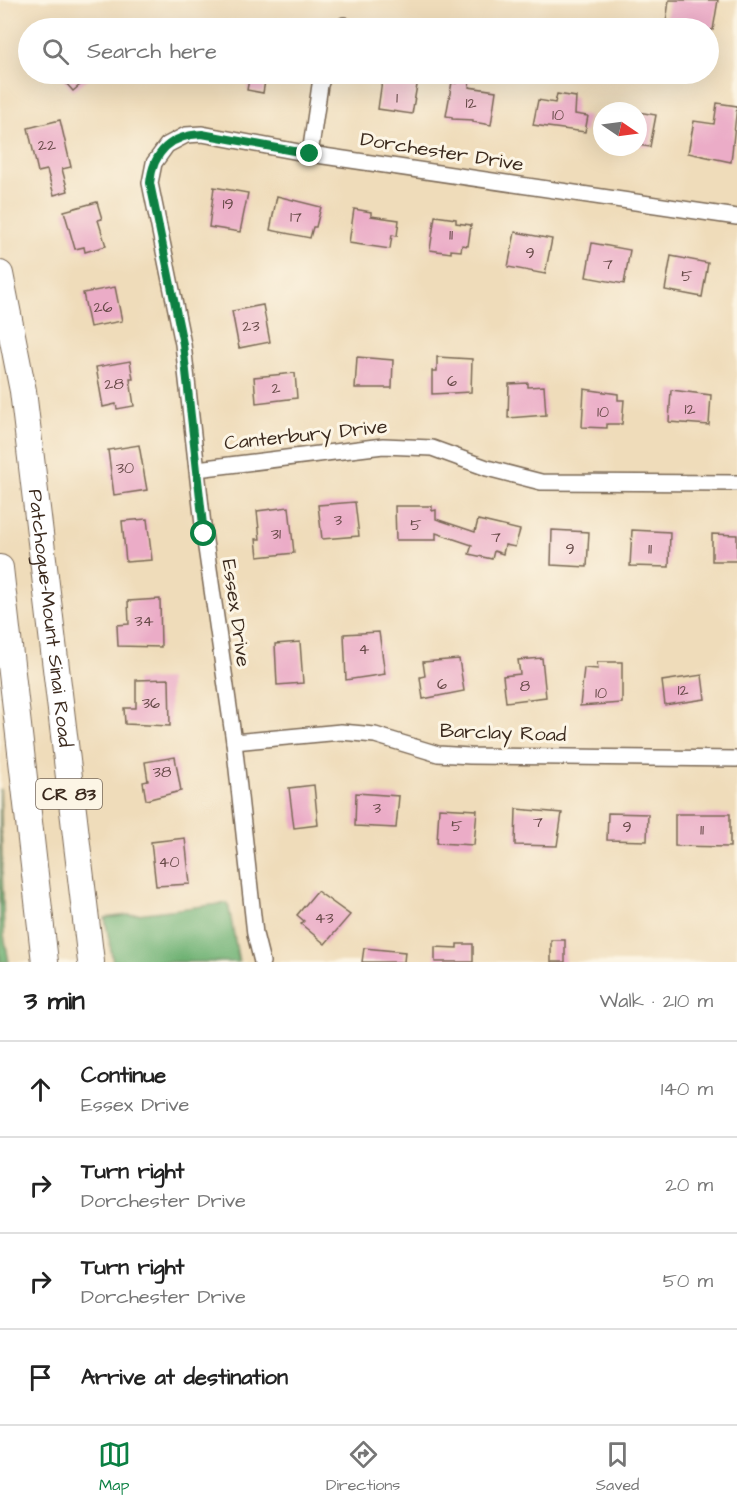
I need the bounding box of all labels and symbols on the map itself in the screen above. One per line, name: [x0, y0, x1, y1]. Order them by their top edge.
house number: 1: [396, 87, 398, 109]
house number: 12: [465, 92, 477, 114]
north arrow: [593, 102, 647, 156]
house number: 10: [552, 104, 564, 126]
street label: Dorchester Drive: [358, 125, 526, 179]
house number: 22: [38, 134, 56, 156]
route end: [296, 140, 322, 166]
house number: 19: [222, 193, 234, 215]
house number: 17: [290, 206, 302, 228]
house number: 11: [449, 224, 453, 246]
house number: 9: [525, 242, 535, 264]
house number: 7: [603, 253, 613, 275]
house number: 5: [681, 265, 693, 287]
house number: 26: [93, 296, 113, 318]
house number: 23: [242, 315, 260, 337]
house number: 6: [447, 370, 457, 392]
house number: 28: [104, 373, 124, 395]
house number: 2: [271, 377, 281, 399]
house number: 12: [684, 398, 696, 420]
house number: 10: [597, 401, 609, 423]
street label: Canterbury Drive: [223, 412, 389, 458]
house number: 30: [116, 457, 134, 479]
street label: Patchogue-Mount Sinai Road: [21, 488, 79, 749]
house number: 3: [334, 509, 342, 531]
house number: 5: [410, 514, 422, 536]
route start: [190, 520, 216, 546]
house number: 31: [271, 523, 281, 545]
house number: 7: [491, 526, 501, 548]
house number: 9: [565, 538, 575, 560]
house number: 11: [648, 538, 652, 560]
street label: Essex Drive: [215, 557, 257, 669]
house number: 34: [134, 610, 154, 632]
house number: 4: [359, 638, 370, 660]
house number: 6: [437, 673, 447, 695]
house number: 8: [520, 675, 530, 697]
house number: 12: [677, 679, 689, 701]
house number: 10: [595, 682, 607, 704]
house number: 36: [142, 692, 160, 714]
street label: Barclay Road: [439, 717, 567, 750]
house number: 38: [153, 761, 171, 783]
road number: CR 83: [36, 779, 102, 809]
house number: 3: [373, 797, 381, 819]
house number: 7: [533, 811, 543, 833]
house number: 5: [451, 815, 463, 837]
house number: 9: [622, 816, 632, 838]
house number: 11: [700, 819, 704, 841]
house number: 40: [159, 851, 179, 873]
house number: 43: [314, 907, 334, 929]

